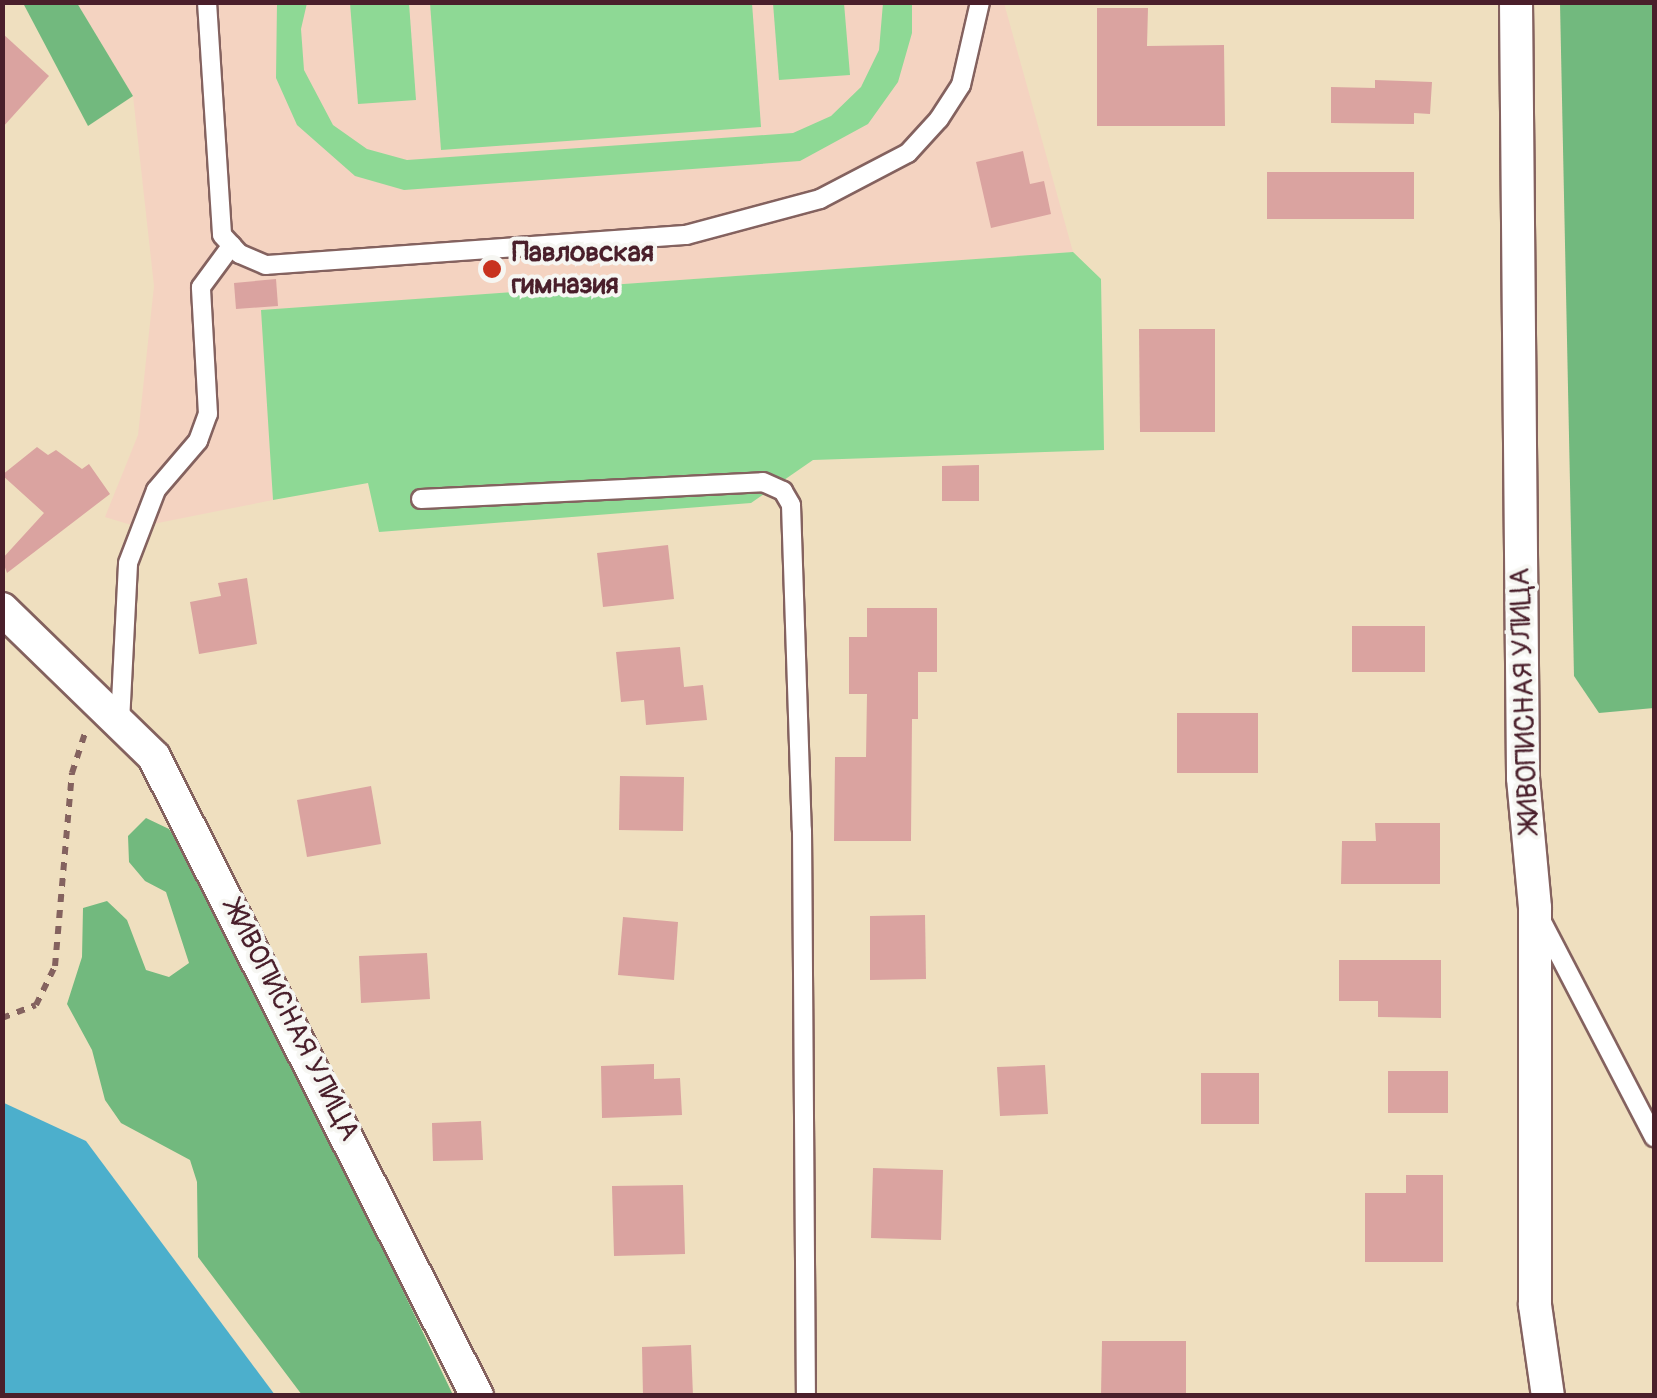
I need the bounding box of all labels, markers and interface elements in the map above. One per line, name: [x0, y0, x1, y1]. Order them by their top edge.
place label: Павловская гимназия: [512, 236, 654, 302]
marker: Павловская гимназия: [481, 258, 503, 280]
street label: ЖИВОПИСНАЯ УЛИЦА: [1504, 567, 1546, 833]
street label: ЖИВОПИСНАЯ УЛИЦА: [216, 895, 366, 1147]

